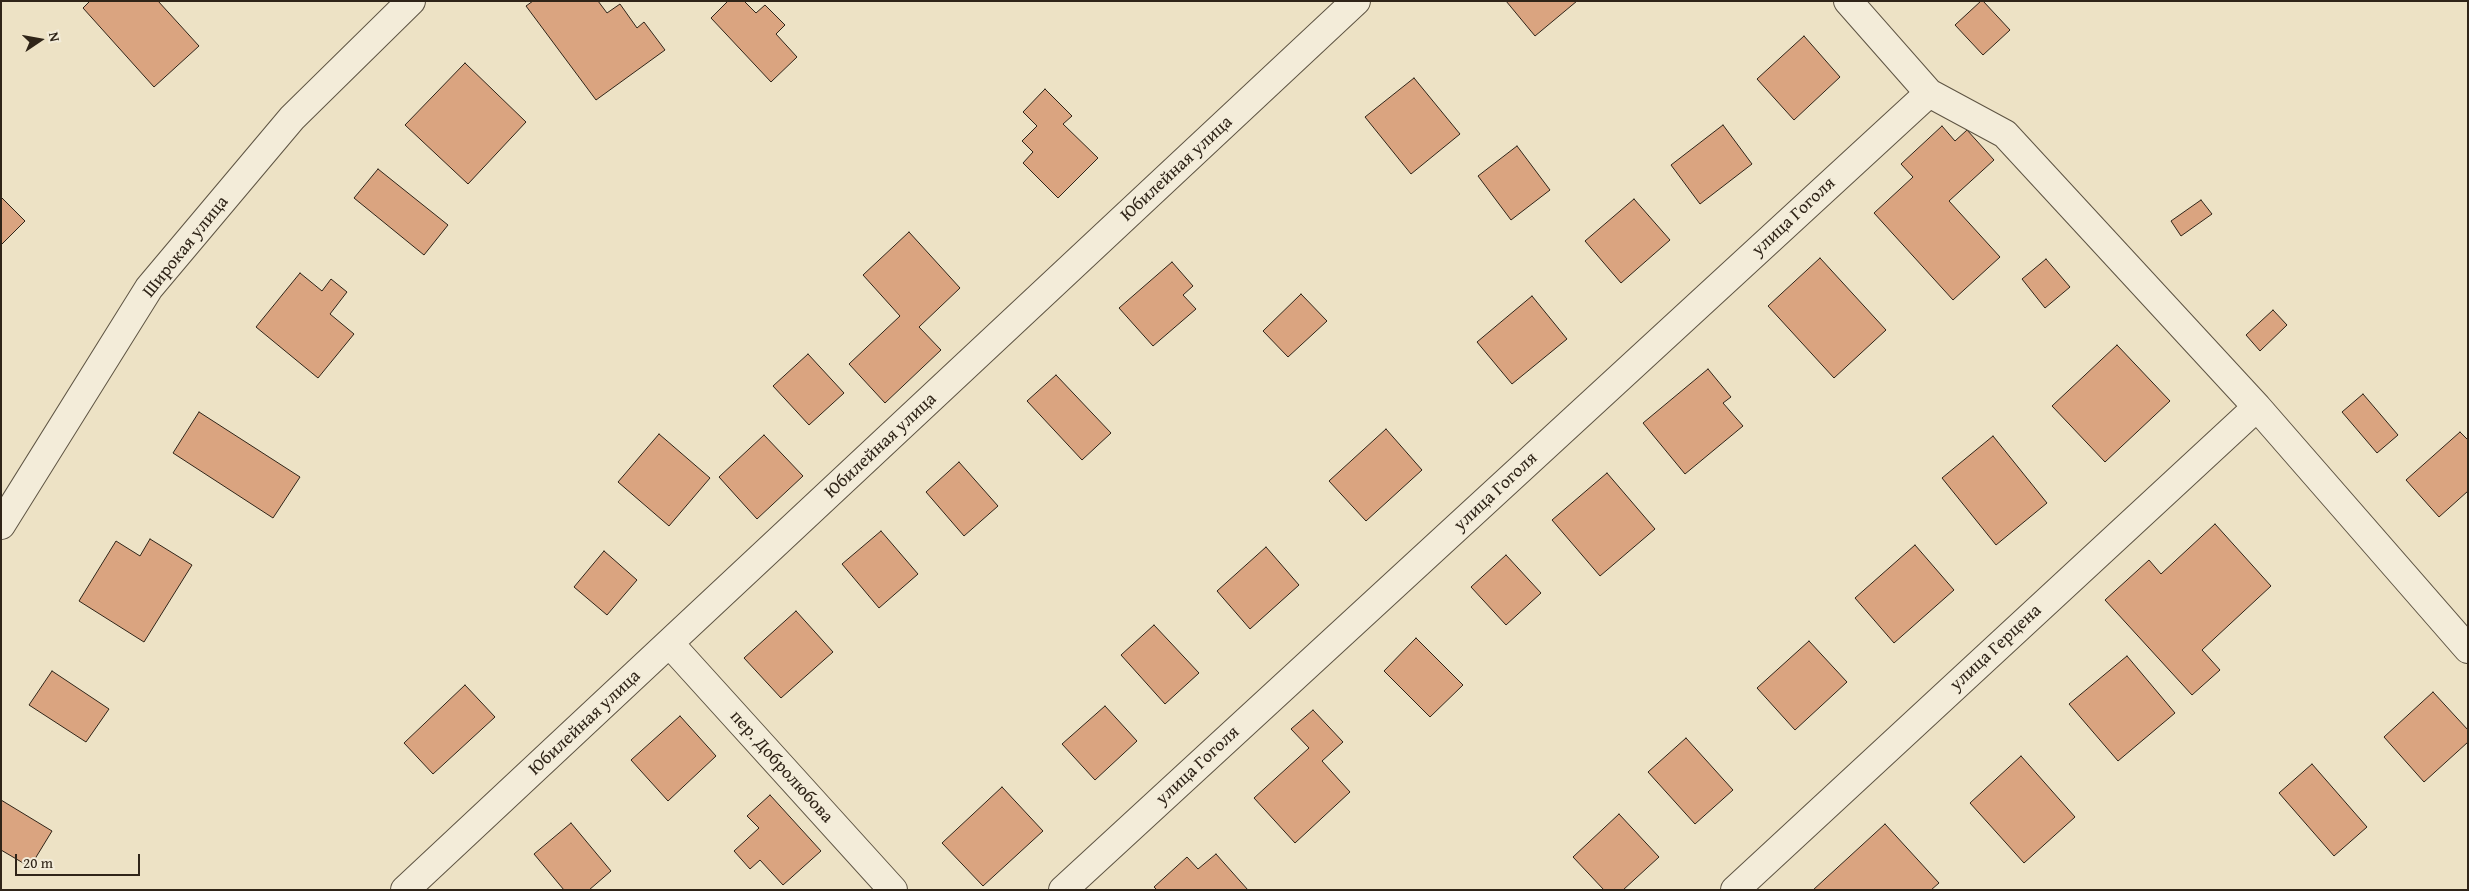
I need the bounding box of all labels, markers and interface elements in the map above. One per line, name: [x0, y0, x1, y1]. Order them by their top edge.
north arrow: [15, 15, 65, 65]
text: N: [44, 30, 65, 44]
street label: Юбилейная улица: [1117, 112, 1237, 226]
street label: улица Гоголя: [1748, 173, 1840, 261]
street label: Широкая улица: [138, 192, 234, 302]
street label: Юбилейная улица: [821, 389, 941, 503]
street label: улица Гоголя: [1450, 448, 1542, 536]
street label: улица Герцена: [1946, 600, 2046, 696]
street label: Юбилейная улица: [525, 666, 645, 780]
street label: пер. Добролюбова: [725, 706, 837, 828]
street label: улица Гоголя: [1152, 722, 1244, 810]
scale bar: [18, 844, 142, 876]
text: 20 m: [23, 852, 53, 873]

